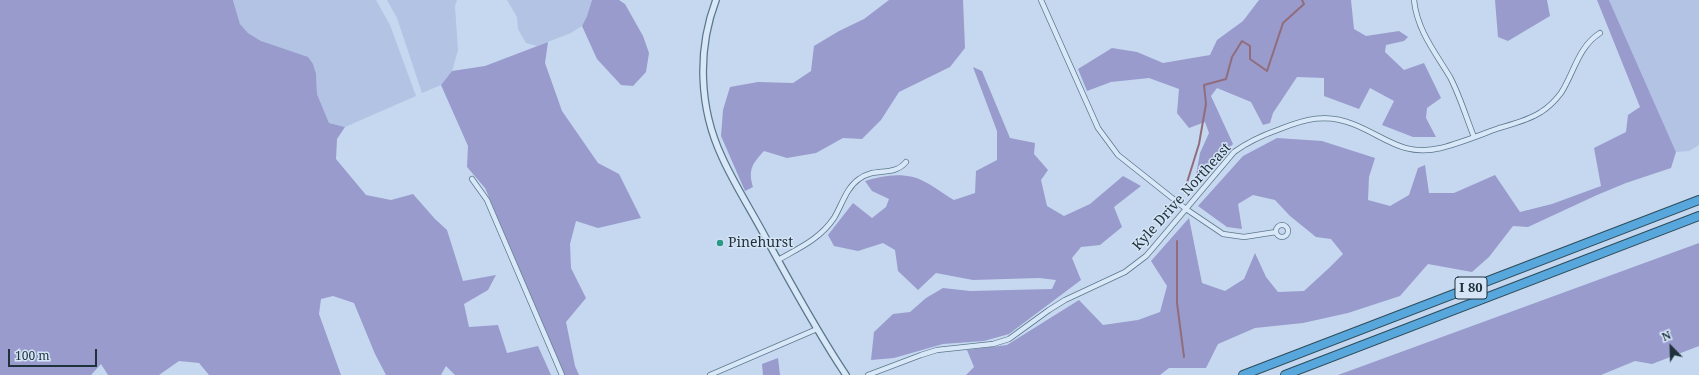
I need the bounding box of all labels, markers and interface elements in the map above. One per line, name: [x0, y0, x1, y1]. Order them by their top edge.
street label: Kyle Drive Northeast: [1129, 140, 1235, 254]
place label: Pinehurst: [728, 235, 793, 251]
marker: Pinehurst: [715, 238, 725, 248]
road number: I 80: [1455, 277, 1487, 299]
north arrow: [1651, 327, 1691, 367]
text: N: [1659, 327, 1673, 344]
scale bar: [10, 341, 99, 367]
text: 100 m: [15, 347, 50, 364]

